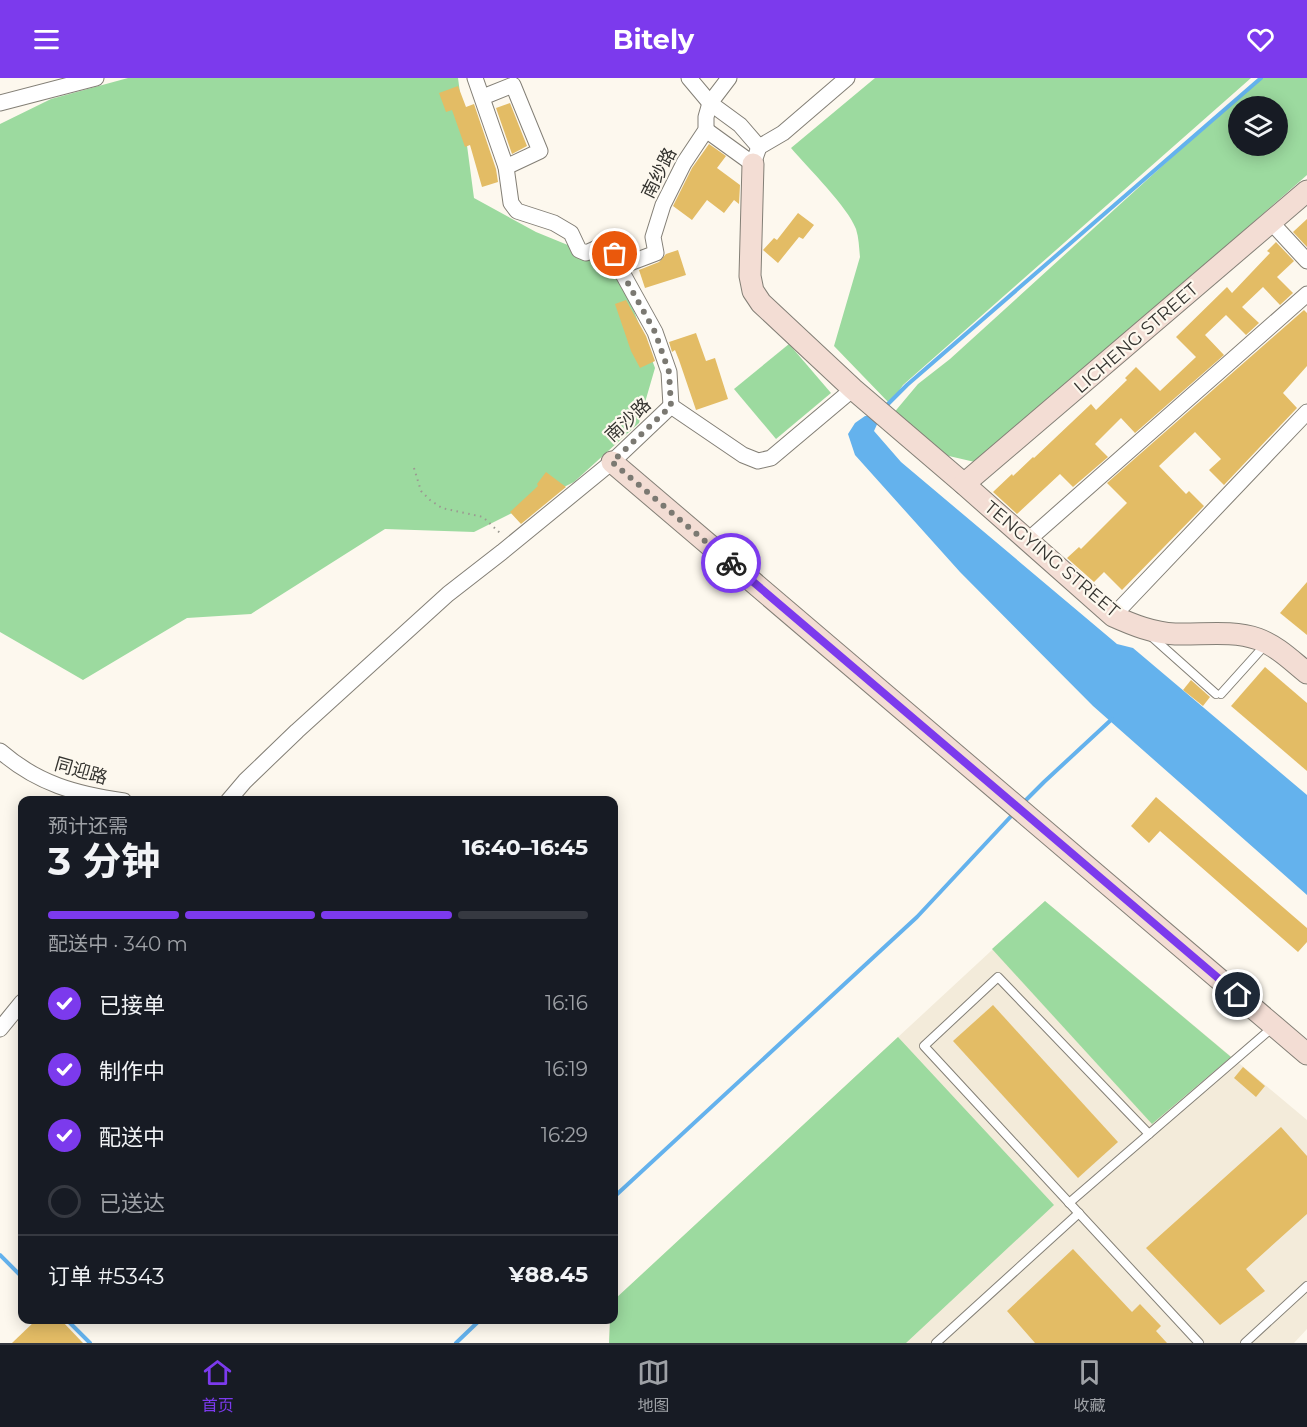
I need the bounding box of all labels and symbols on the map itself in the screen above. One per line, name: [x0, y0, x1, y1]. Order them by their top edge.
street label: 南纱路: [637, 144, 681, 202]
pin: [589, 228, 640, 279]
street label: LICHENG STREET: [1069, 278, 1203, 398]
street label: 南沙路: [601, 394, 655, 446]
street label: TENGYING STREET: [980, 496, 1124, 622]
courier: [701, 533, 761, 593]
street label: 同迎路: [52, 753, 110, 789]
pin: [1212, 969, 1263, 1020]

